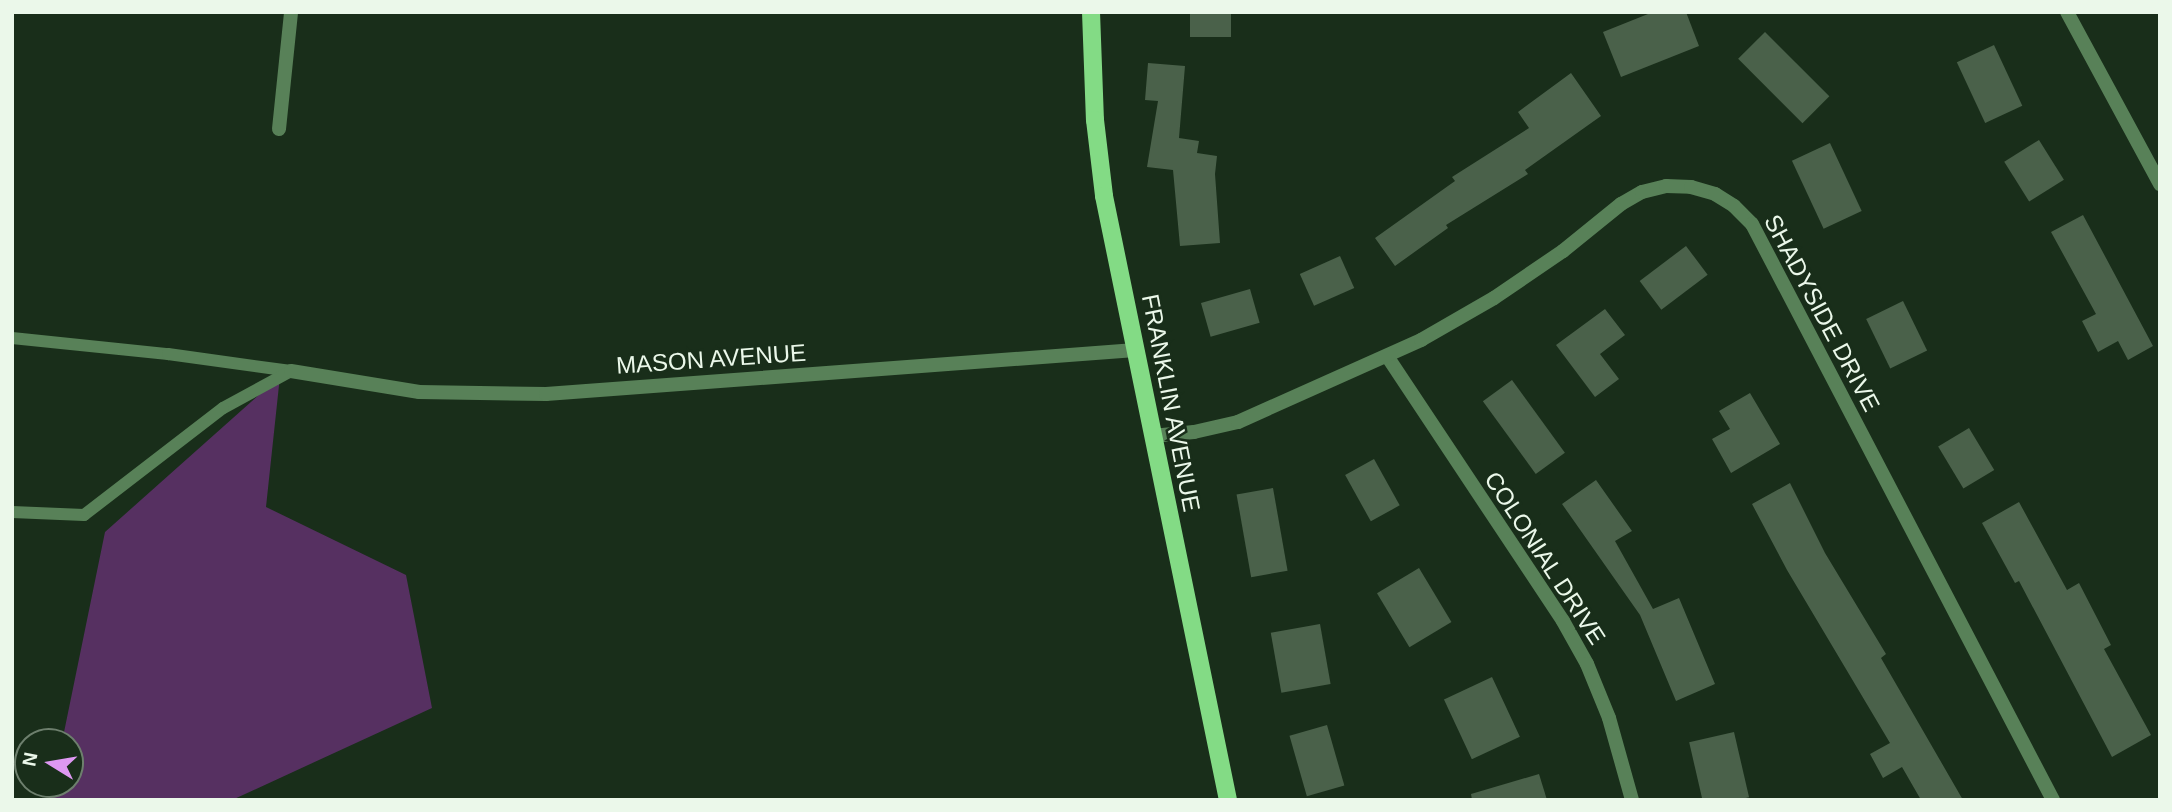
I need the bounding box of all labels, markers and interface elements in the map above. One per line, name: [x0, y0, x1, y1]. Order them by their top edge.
street label: SHADYSIDE DRIVE: [1758, 210, 1886, 416]
street label: FRANKLIN AVENUE: [1136, 291, 1206, 515]
street label: MASON AVENUE: [614, 338, 808, 380]
street label: COLONIAL DRIVE: [1478, 466, 1612, 650]
north arrow: [14, 728, 84, 798]
text: N: [18, 751, 41, 768]

